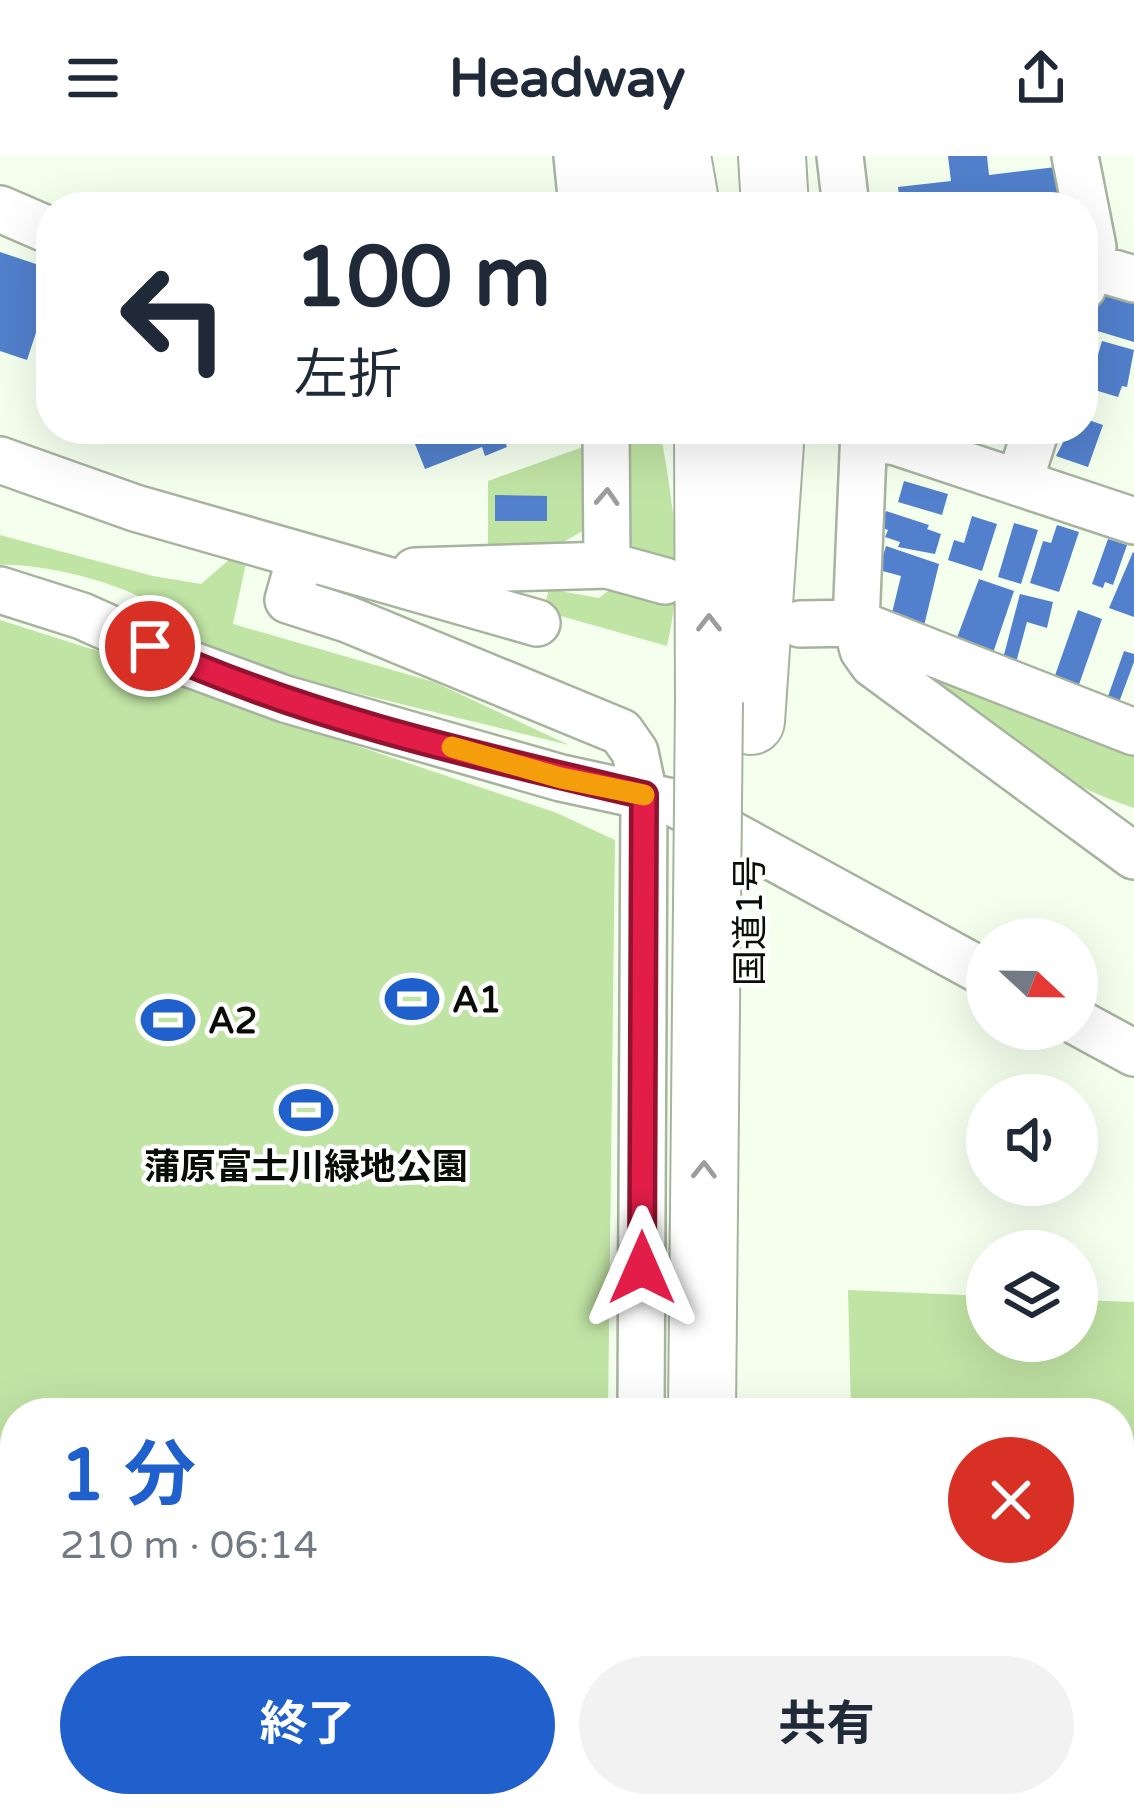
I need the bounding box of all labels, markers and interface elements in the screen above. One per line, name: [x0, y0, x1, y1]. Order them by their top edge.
icon: menu: [60, 45, 126, 111]
icon: share: [1008, 45, 1074, 111]
text: Headway: [449, 46, 685, 111]
text: 100 m: [294, 228, 551, 329]
icon: left: [96, 240, 252, 396]
text: 左折: [294, 343, 402, 408]
one-way arrow: [593, 487, 619, 506]
pin: [99, 595, 201, 697]
icon: arrive: [117, 613, 183, 679]
one-way arrow: [696, 613, 722, 631]
street label: 国道1号: [729, 856, 772, 986]
north arrow: [966, 918, 1098, 1050]
map controls: [966, 918, 1098, 1362]
sports icon: A1: [383, 970, 441, 1028]
place label: A1: [452, 979, 501, 1022]
sports icon: A2: [139, 991, 197, 1049]
place label: A2: [208, 1000, 257, 1043]
button: sound: [966, 1074, 1098, 1206]
sports icon: 蒲原富士川緑地公園: [277, 1081, 335, 1139]
place label: 蒲原富士川緑地公園: [144, 1146, 468, 1189]
one-way arrow: [691, 1160, 717, 1179]
position arrow: [579, 1205, 705, 1331]
button: layers: [966, 1230, 1098, 1362]
text: 1 分: [60, 1433, 196, 1520]
button: close: [948, 1437, 1074, 1563]
text: 210 m · 06:14: [60, 1522, 318, 1569]
button: 終了: [60, 1656, 555, 1794]
button: 共有: [579, 1656, 1074, 1794]

